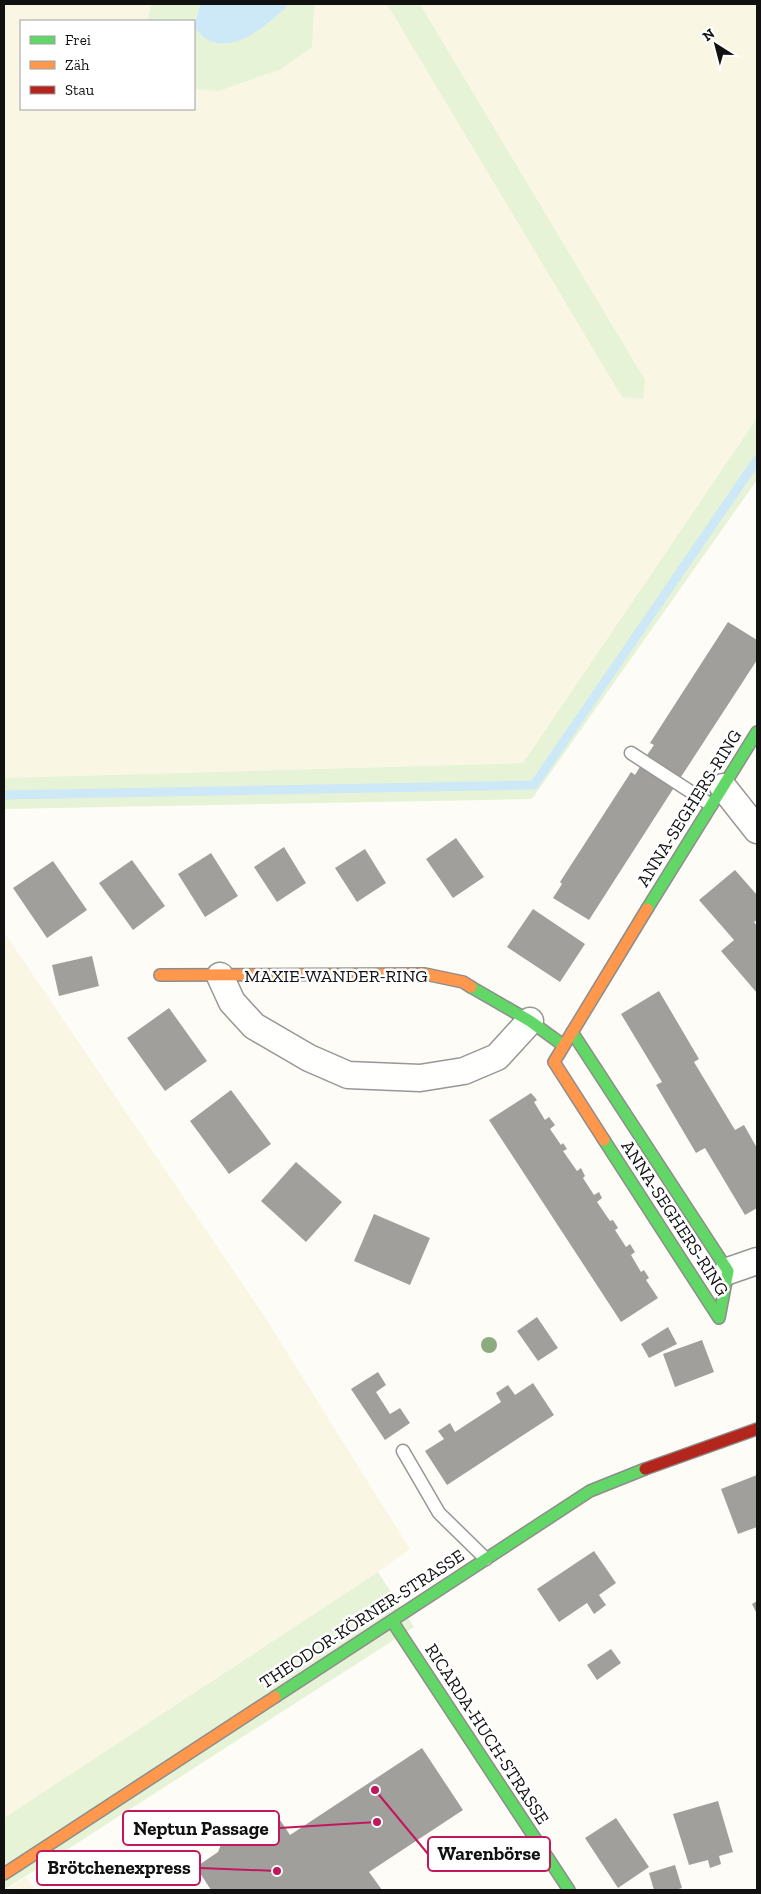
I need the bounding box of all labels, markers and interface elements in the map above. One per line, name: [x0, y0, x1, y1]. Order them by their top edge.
legend: [20, 20, 195, 110]
north arrow: [691, 20, 741, 70]
text: N: [699, 25, 718, 45]
text: Frei: [65, 31, 91, 49]
text: Zäh: [65, 56, 90, 74]
text: Stau: [65, 81, 95, 99]
street label: ANNA-SEGHERS-RING: [632, 725, 746, 891]
street label: MAXIE-WANDER-RING: [244, 965, 428, 987]
street label: ANNA-SEGHERS-RING: [616, 1136, 734, 1300]
street label: THEODOR-KÖRNER-STRASSE: [256, 1545, 468, 1693]
street label: RICARDA-HUCH-STRASSE: [420, 1640, 554, 1828]
callout: Neptun Passage: [123, 1811, 279, 1845]
text: Neptun Passage: [133, 1817, 269, 1840]
callout: Warenbörse: [428, 1837, 550, 1871]
text: Warenbörse: [438, 1842, 540, 1865]
callout: Brötchenexpress: [37, 1851, 200, 1885]
text: Brötchenexpress: [47, 1856, 191, 1879]

